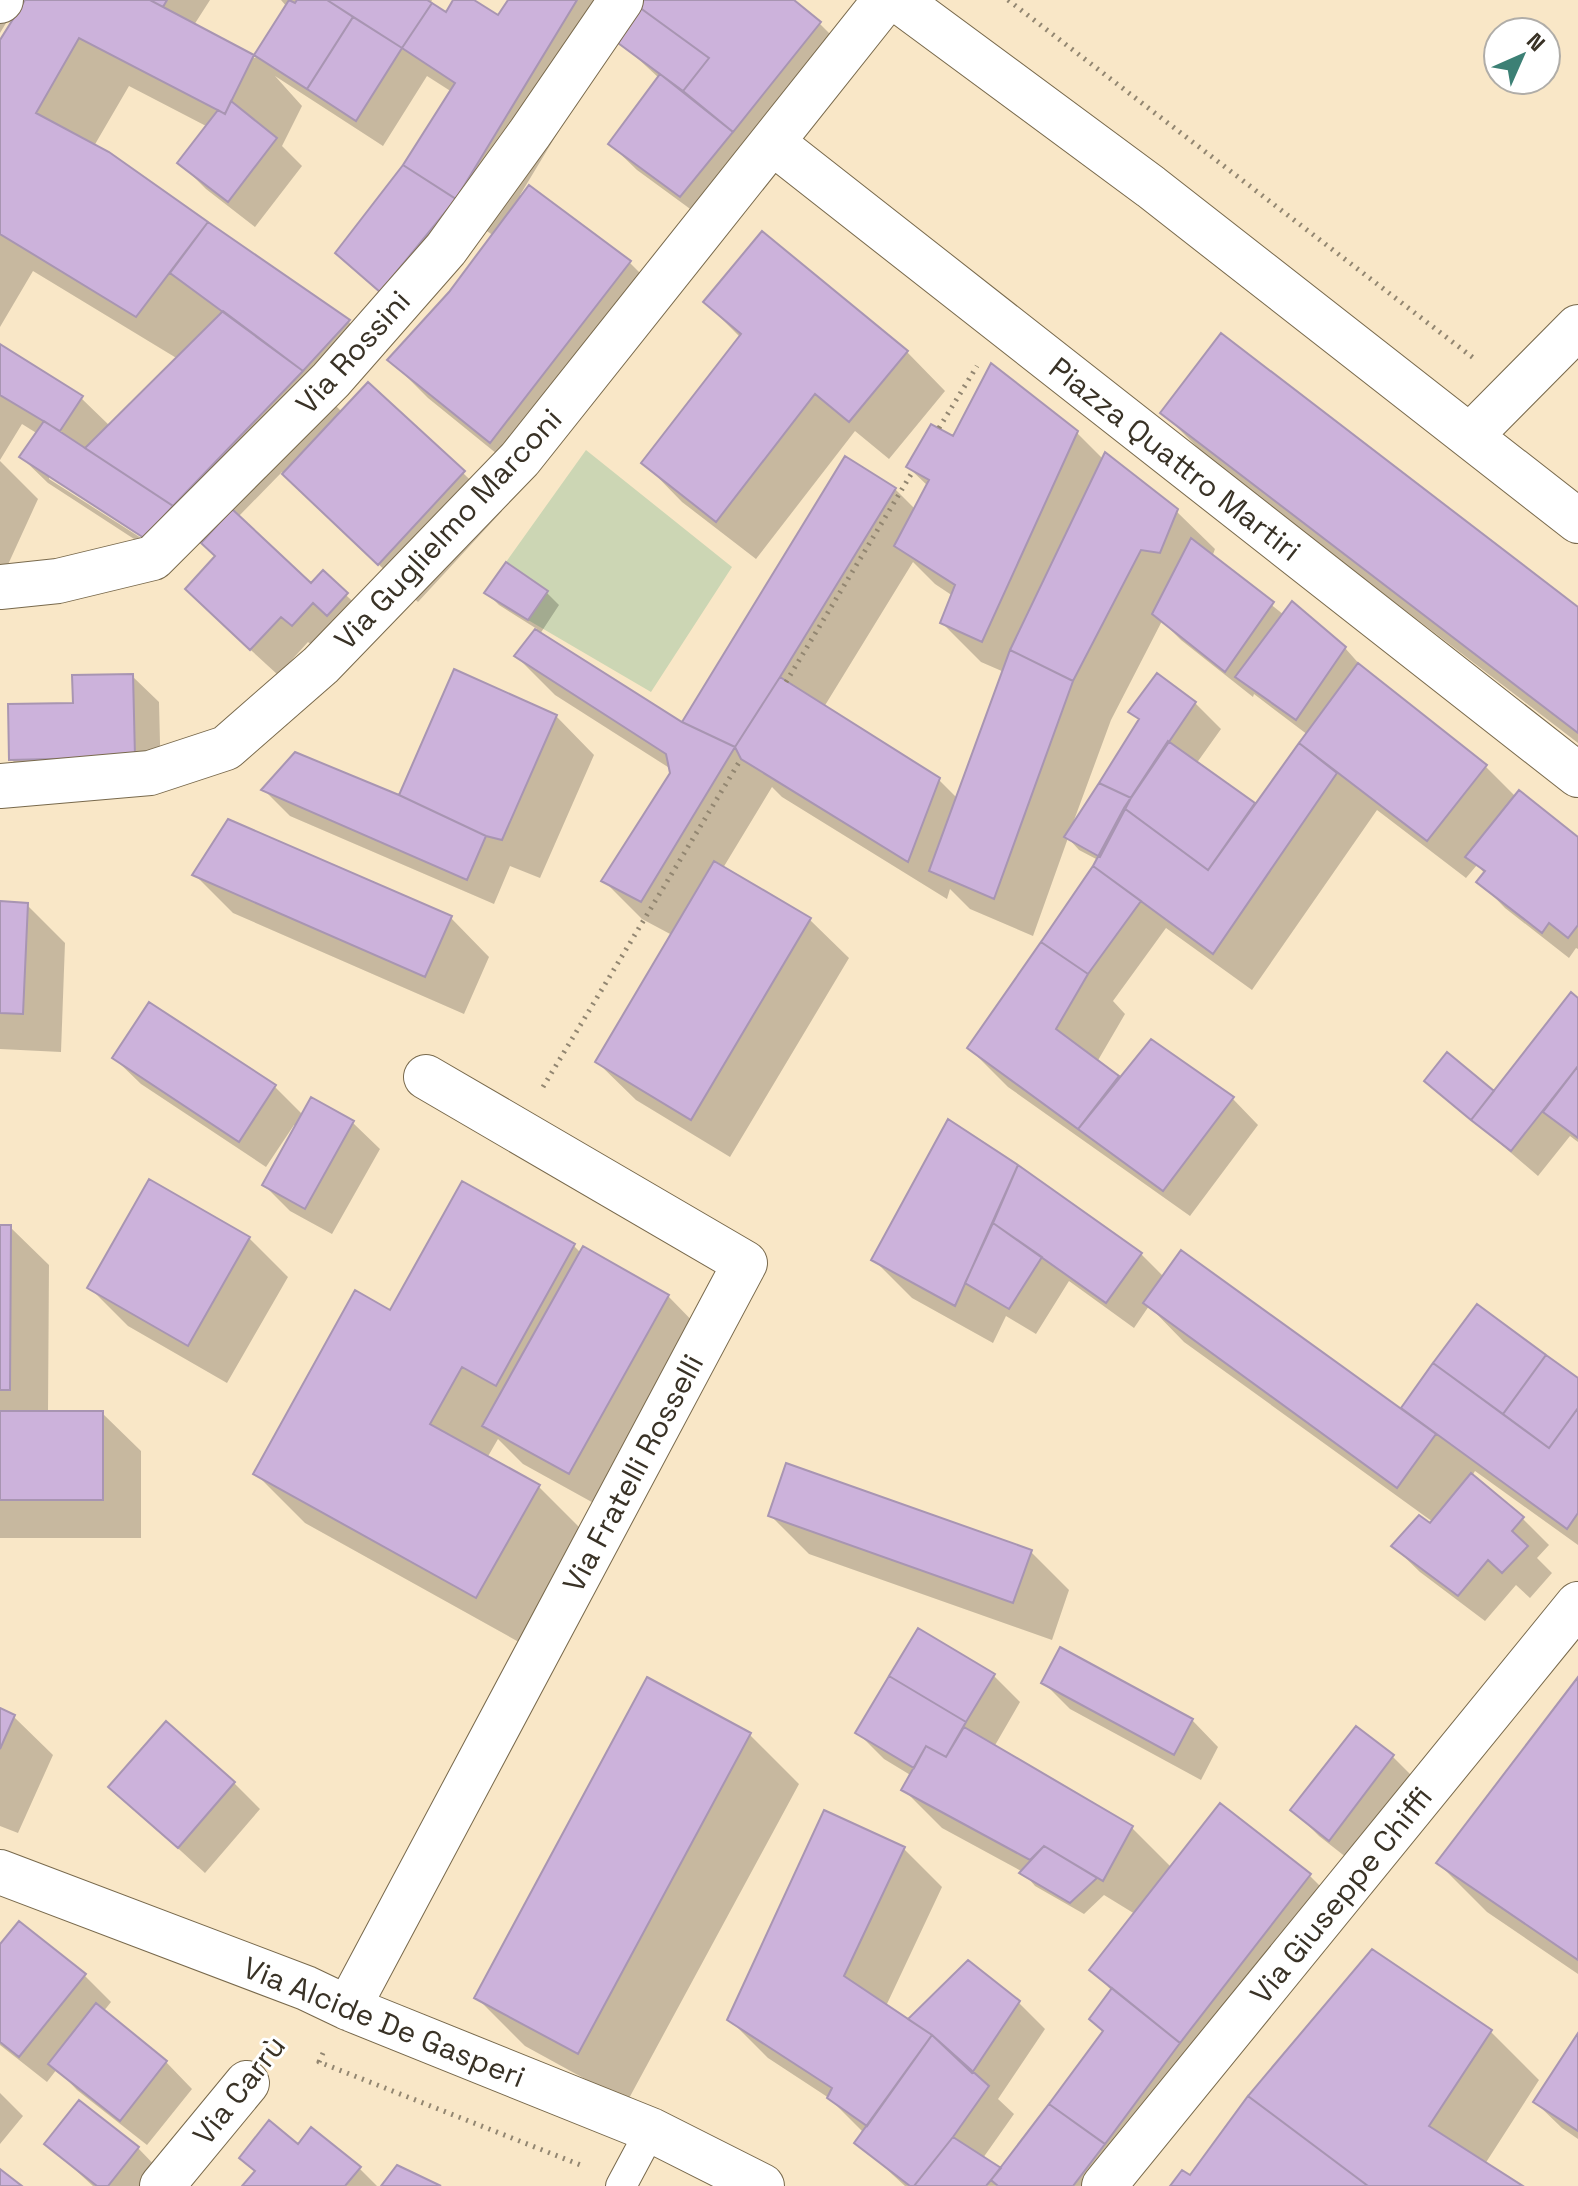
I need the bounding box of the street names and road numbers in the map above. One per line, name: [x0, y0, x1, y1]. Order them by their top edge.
street label: Via Rossini: [287, 282, 419, 422]
street label: Piazza Quattro Martiri: [1041, 348, 1309, 570]
street label: Via Guglielmo Marconi: [326, 400, 570, 658]
street label: Via Fratelli Rosselli: [554, 1347, 712, 1599]
street label: Via Giuseppe Chiffi: [1241, 1778, 1441, 2012]
street label: Via Alcide De Gasperi: [237, 1948, 531, 2096]
street label: Via Carrù: [184, 2027, 294, 2153]

